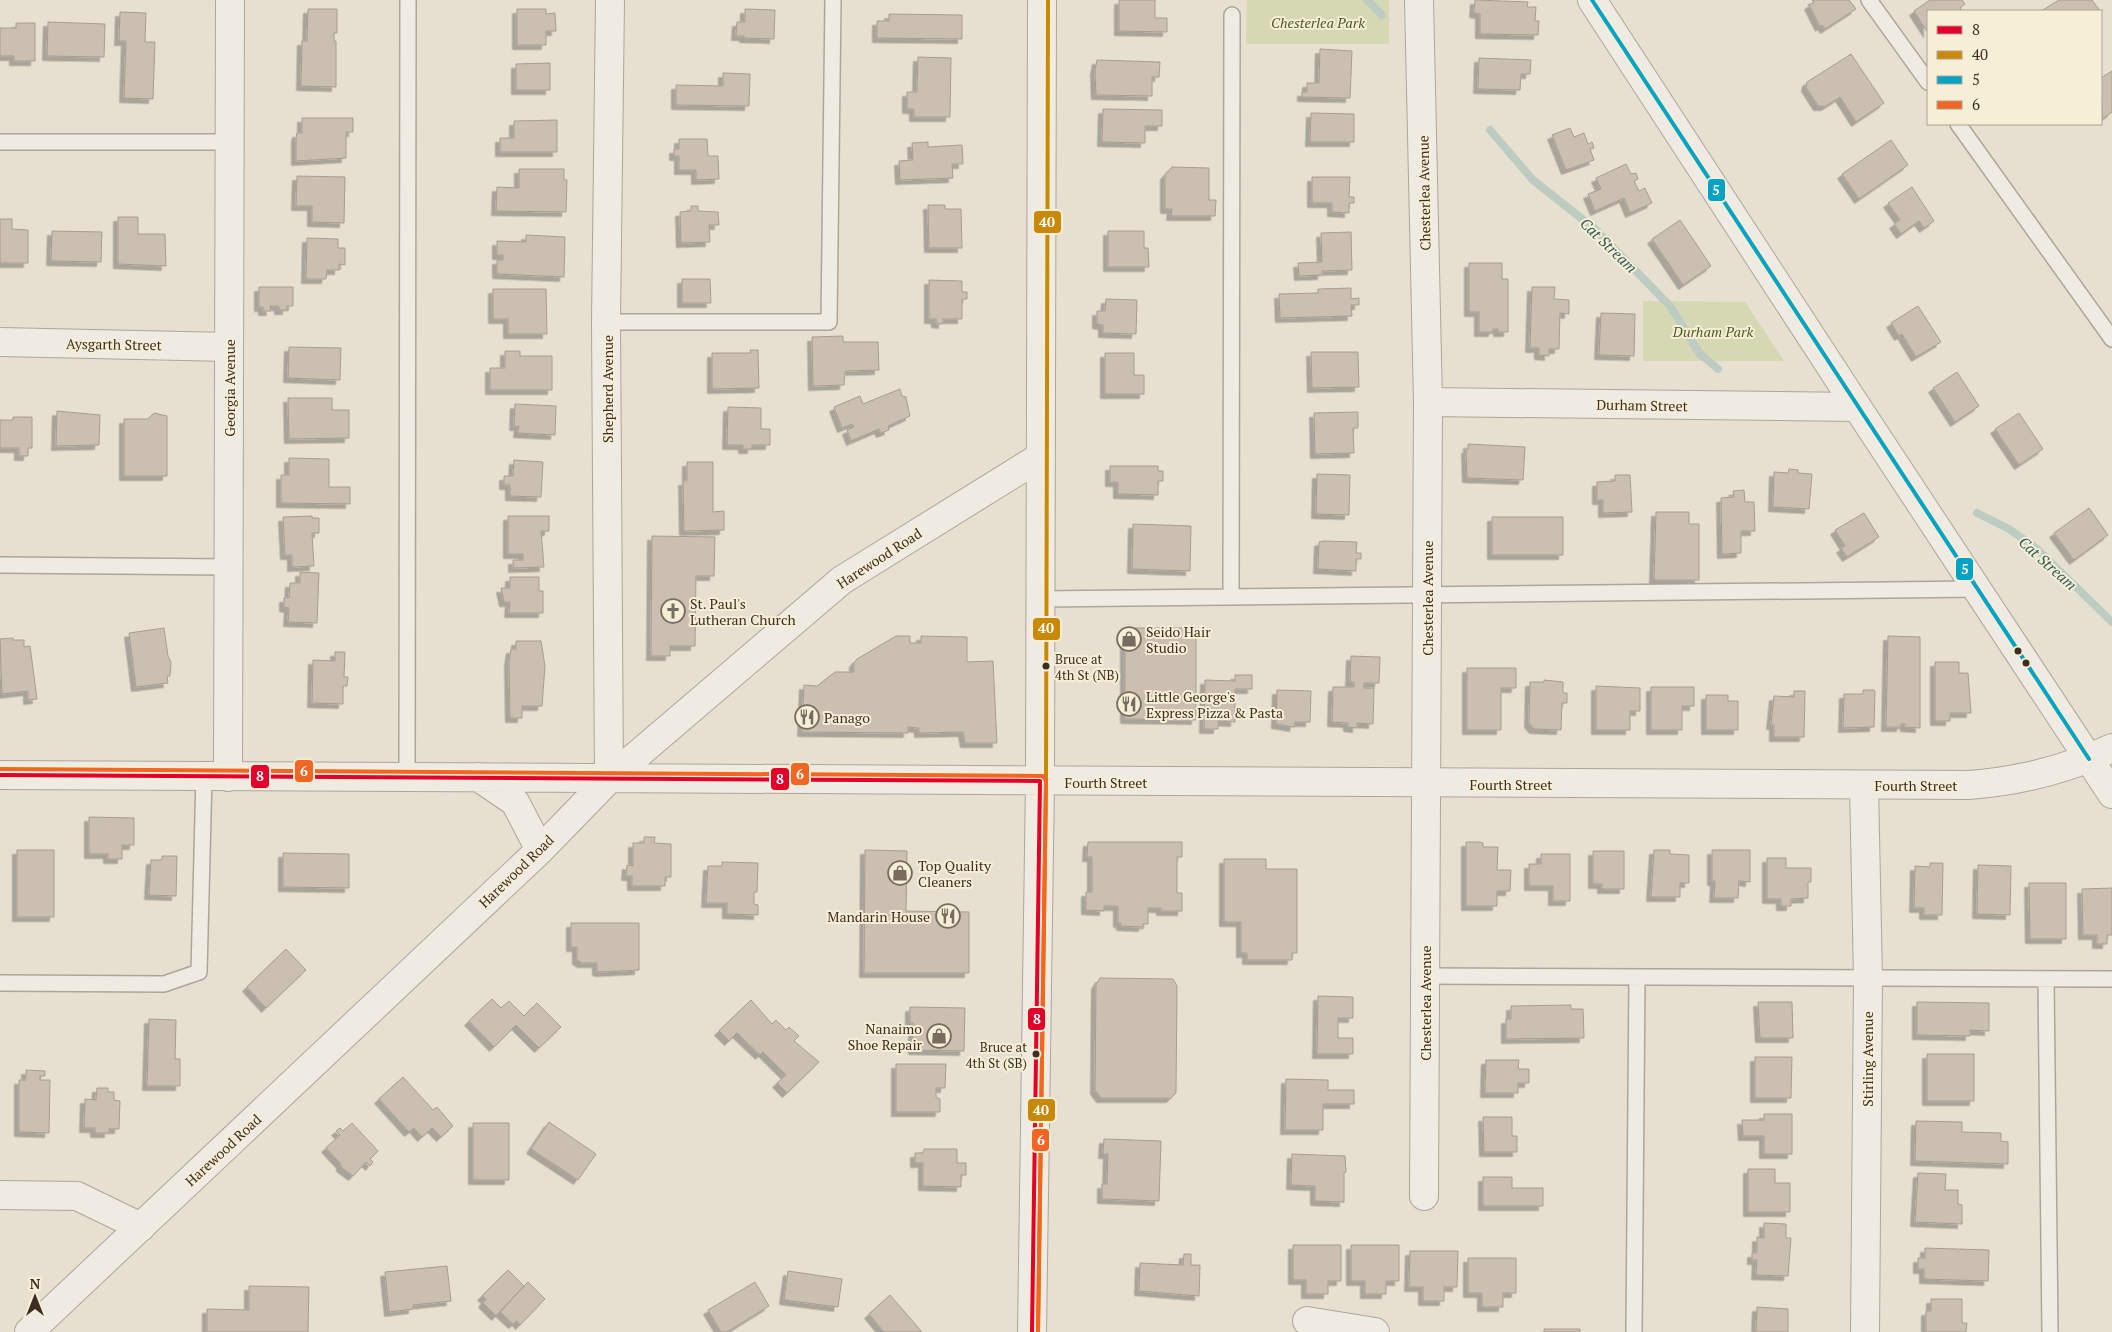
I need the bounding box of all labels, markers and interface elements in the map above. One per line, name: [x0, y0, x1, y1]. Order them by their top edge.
legend: [1927, 10, 2102, 125]
park label: Chesterlea Park: [1271, 13, 1365, 32]
text: 8: [1972, 19, 1980, 39]
text: 40: [1972, 44, 1988, 64]
text: 5: [1972, 69, 1980, 89]
text: 6: [1972, 94, 1980, 114]
street label: Chesterlea Avenue: [1413, 135, 1435, 251]
line badge: 5: [1707, 178, 1726, 202]
text: 5: [1712, 180, 1720, 199]
line badge: 40: [1033, 210, 1062, 234]
text: 40: [1039, 212, 1055, 231]
water label: Cat Stream: [1576, 213, 1642, 277]
park label: Durham Park: [1672, 322, 1753, 341]
street label: Aysgarth Street: [66, 334, 163, 354]
street label: Shepherd Avenue: [598, 335, 617, 443]
street label: Georgia Avenue: [220, 339, 239, 437]
street label: Durham Street: [1596, 395, 1689, 415]
street label: Harewood Road: [833, 523, 925, 593]
water label: Cat Stream: [2015, 532, 2081, 594]
street label: Chesterlea Avenue: [1418, 540, 1437, 656]
line badge: 5: [1955, 557, 1974, 581]
text: 5: [1961, 559, 1969, 578]
place label: St. Paul's Lutheran Church: [690, 594, 796, 629]
church icon: St. Paul's Lutheran Church: [660, 598, 686, 624]
line badge: 40: [1032, 617, 1061, 641]
text: 40: [1038, 618, 1054, 637]
place label: Seido Hair Studio: [1146, 622, 1211, 657]
shop icon: Seido Hair Studio: [1116, 626, 1142, 652]
unlabelled marker: [2013, 646, 2023, 656]
place label: Bruce at 4th St (NB): [1055, 650, 1119, 684]
unlabelled marker: [2021, 658, 2031, 668]
marker: Bruce at 4th St (NB): [1041, 661, 1051, 671]
place label: Little George's Express Pizza & Pasta: [1146, 687, 1283, 722]
restaurant icon: Little George's Express Pizza & Pasta: [1116, 691, 1142, 717]
restaurant icon: Panago: [794, 704, 820, 730]
place label: Panago: [824, 708, 870, 727]
line badge: 6: [294, 759, 314, 783]
text: 6: [300, 761, 308, 780]
line badge: 6: [790, 762, 810, 786]
line badge: 8: [250, 764, 270, 789]
text: 6: [796, 764, 804, 783]
text: 8: [256, 766, 264, 785]
line badge: 8: [770, 767, 790, 791]
text: 8: [776, 769, 784, 788]
street label: Fourth Street: [1065, 773, 1148, 792]
street label: Fourth Street: [1470, 775, 1553, 794]
street label: Fourth Street: [1875, 776, 1958, 795]
street label: Harewood Road: [474, 830, 558, 912]
place label: Top Quality Cleaners: [918, 856, 992, 891]
shop icon: Top Quality Cleaners: [887, 860, 913, 886]
restaurant icon: Mandarin House: [935, 903, 961, 929]
place label: Mandarin House: [827, 907, 930, 926]
street label: Chesterlea Avenue: [1416, 945, 1435, 1061]
line badge: 8: [1027, 1007, 1046, 1031]
text: 8: [1033, 1009, 1041, 1028]
street label: Stirling Avenue: [1858, 1011, 1877, 1107]
place label: Nanaimo Shoe Repair: [848, 1019, 923, 1054]
shop icon: Nanaimo Shoe Repair: [926, 1023, 952, 1049]
place label: Bruce at 4th St (SB): [966, 1038, 1027, 1072]
marker: Bruce at 4th St (SB): [1031, 1049, 1041, 1059]
line badge: 40: [1027, 1098, 1056, 1122]
text: 40: [1033, 1100, 1049, 1119]
street label: Harewood Road: [181, 1110, 265, 1190]
line badge: 6: [1031, 1128, 1050, 1152]
text: 6: [1037, 1130, 1045, 1149]
north arrow: [10, 1272, 60, 1322]
text: N: [30, 1274, 41, 1293]

